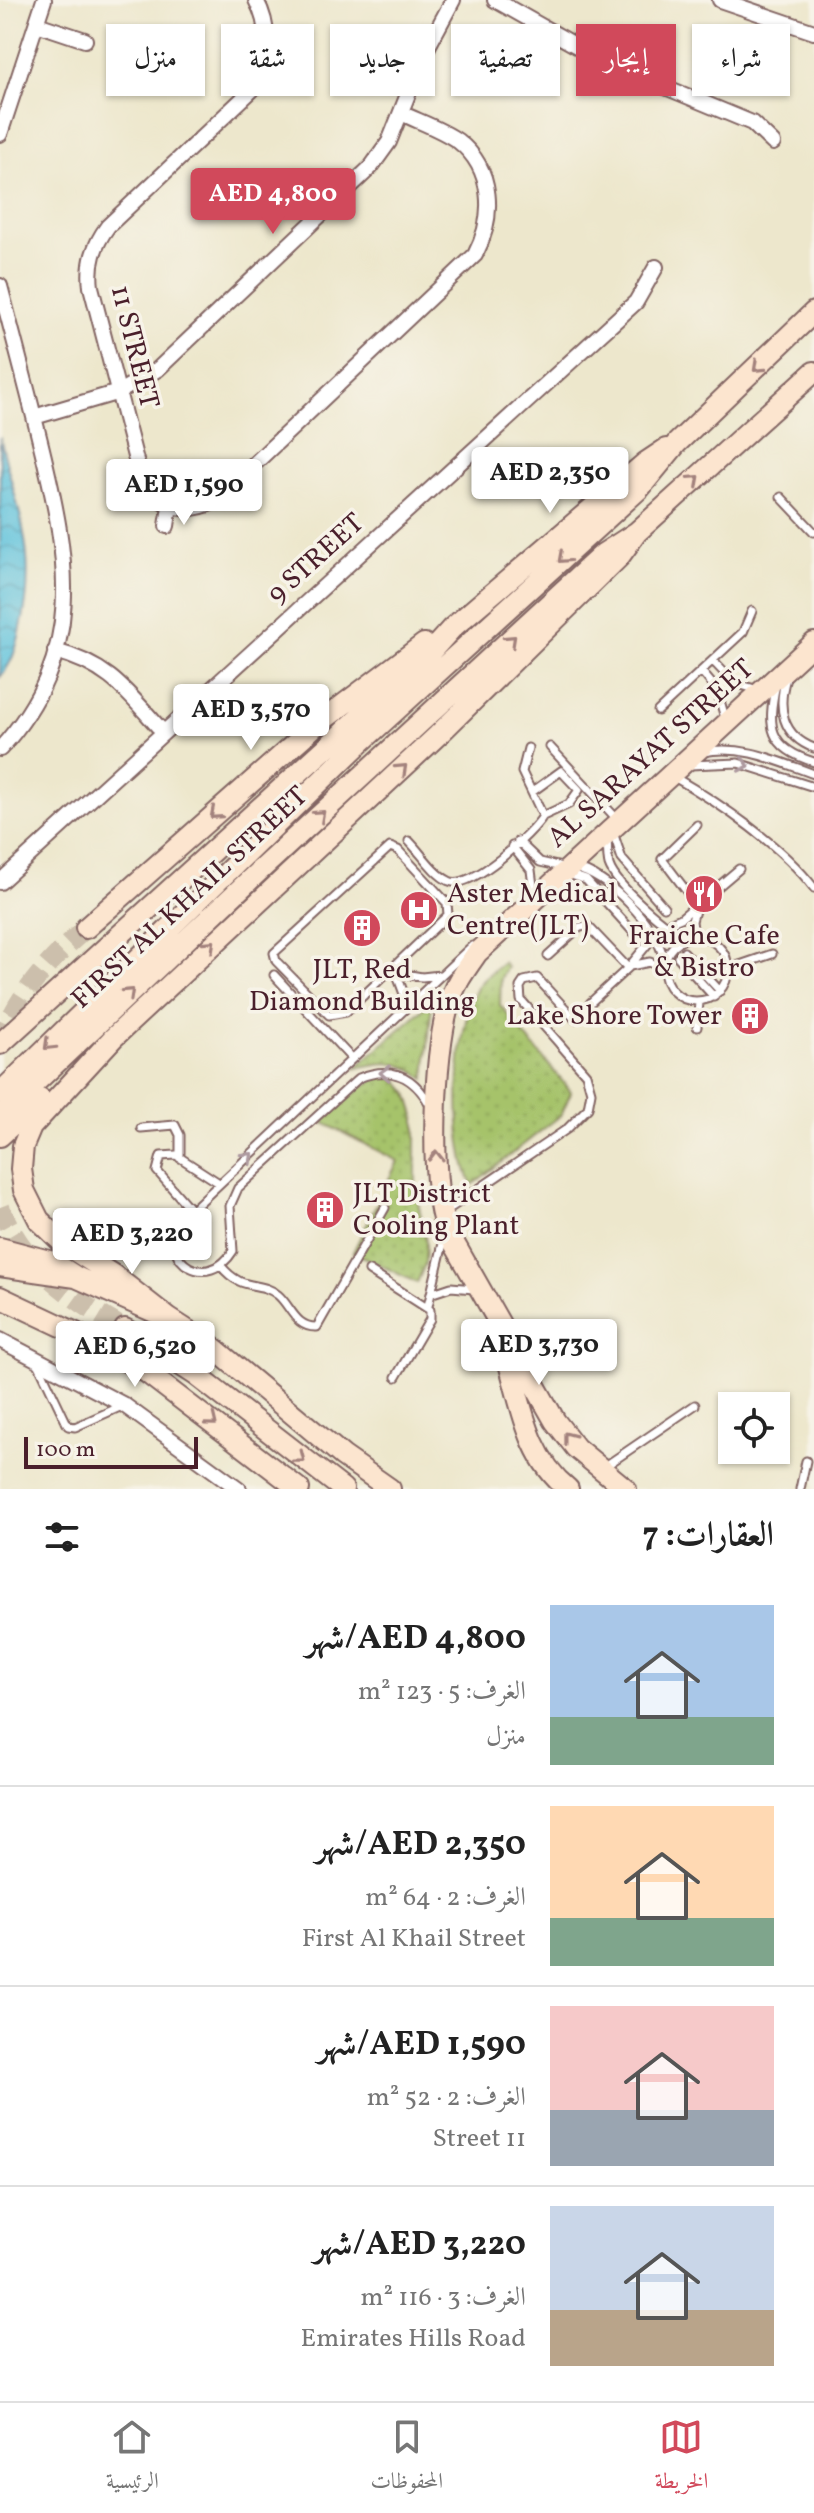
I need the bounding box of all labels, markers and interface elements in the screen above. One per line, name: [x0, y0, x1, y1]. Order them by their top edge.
chip: منزل: [106, 24, 205, 96]
chip: شقة: [221, 24, 314, 96]
chip: جديد: [330, 24, 435, 96]
chip: تصفية: [451, 24, 560, 96]
chip: إيجار: [576, 24, 676, 96]
chip: شراء: [692, 24, 790, 96]
pin: AED 4,800: [181, 168, 365, 236]
text: AED 4,800: [209, 176, 337, 212]
street label: 11 STREET: [100, 281, 168, 413]
one-way arrow: [753, 357, 767, 372]
pin: AED 2,350: [458, 447, 642, 515]
text: AED 2,350: [489, 455, 611, 491]
pin: AED 1,590: [92, 459, 276, 527]
text: AED 1,590: [124, 467, 244, 503]
one-way arrow: [686, 474, 700, 489]
street label: 9 STREET: [259, 505, 373, 613]
one-way arrow: [558, 549, 572, 564]
one-way arrow: [502, 634, 516, 649]
street label: AL SARAYAT STREET: [539, 651, 763, 857]
pin: AED 3,570: [159, 684, 343, 752]
text: AED 3,570: [191, 692, 311, 728]
one-way arrow: [738, 756, 751, 773]
one-way arrow: [392, 765, 407, 779]
street label: FIRST AL KHAIL STREET: [63, 778, 317, 1018]
one-way arrow: [209, 804, 224, 819]
one-way arrow: [310, 811, 325, 825]
restaurant icon: Fraiche Cafe & Bistro: [683, 873, 725, 915]
place label: Aster Medical Centre(JLT): [447, 875, 617, 946]
hospital icon: Aster Medical Centre(JLT): [398, 889, 440, 931]
building icon: JLT, Red Diamond Building: [341, 907, 383, 949]
place label: Fraiche Cafe & Bistro: [628, 917, 780, 988]
one-way arrow: [201, 941, 216, 955]
place label: JLT, Red Diamond Building: [249, 951, 475, 1022]
one-way arrow: [120, 988, 135, 1002]
building icon: Lake Shore Tower: [729, 995, 771, 1037]
place label: Lake Shore Tower: [506, 997, 722, 1036]
one-way arrow: [44, 1035, 58, 1050]
one-way arrow: [378, 1065, 390, 1082]
one-way arrow: [427, 1149, 445, 1162]
one-way arrow: [238, 1152, 253, 1166]
place label: JLT District Cooling Plant: [353, 1175, 519, 1246]
building icon: JLT District Cooling Plant: [304, 1189, 346, 1231]
pin: AED 3,220: [40, 1208, 224, 1276]
text: AED 3,220: [71, 1216, 193, 1252]
pin: AED 3,730: [447, 1319, 631, 1387]
pin: AED 6,520: [43, 1321, 227, 1389]
text: AED 3,730: [479, 1327, 599, 1363]
text: AED 6,520: [74, 1329, 196, 1365]
map controls: [718, 1392, 790, 1464]
button: locate: [718, 1392, 790, 1464]
one-way arrow: [203, 1411, 218, 1425]
one-way arrow: [564, 1431, 578, 1446]
scale bar: [24, 1433, 198, 1469]
text: 100 m: [36, 1435, 95, 1466]
one-way arrow: [292, 1448, 306, 1462]
text: العقارات: 7: [642, 1513, 774, 1560]
icon: filters: [40, 1515, 84, 1559]
text: AED 4,800/شهر: [306, 1616, 526, 1663]
icon: home: [614, 1637, 710, 1733]
text: الغرف: 5 · 123 m²: [358, 1674, 526, 1710]
text: منزل: [486, 1719, 526, 1755]
text: AED 2,350/شهر: [316, 1822, 526, 1869]
icon: home: [614, 1838, 710, 1934]
text: الغرف: 2 · 64 m²: [365, 1880, 526, 1916]
text: First Al Khail Street: [302, 1921, 526, 1957]
text: AED 1,590/شهر: [317, 2022, 526, 2069]
icon: home: [614, 2038, 710, 2134]
text: الغرف: 2 · 52 m²: [367, 2080, 526, 2116]
text: 11 Street: [432, 2121, 526, 2157]
text: AED 3,220/شهر: [313, 2222, 526, 2269]
icon: home: [614, 2238, 710, 2334]
text: الغرف: 3 · 116 m²: [360, 2280, 526, 2316]
text: Emirates Hills Road: [301, 2321, 526, 2357]
tab: الرئيسية: [106, 2415, 159, 2502]
tab: المحفوظات: [370, 2415, 443, 2502]
tab: الخريطة: [655, 2415, 708, 2502]

